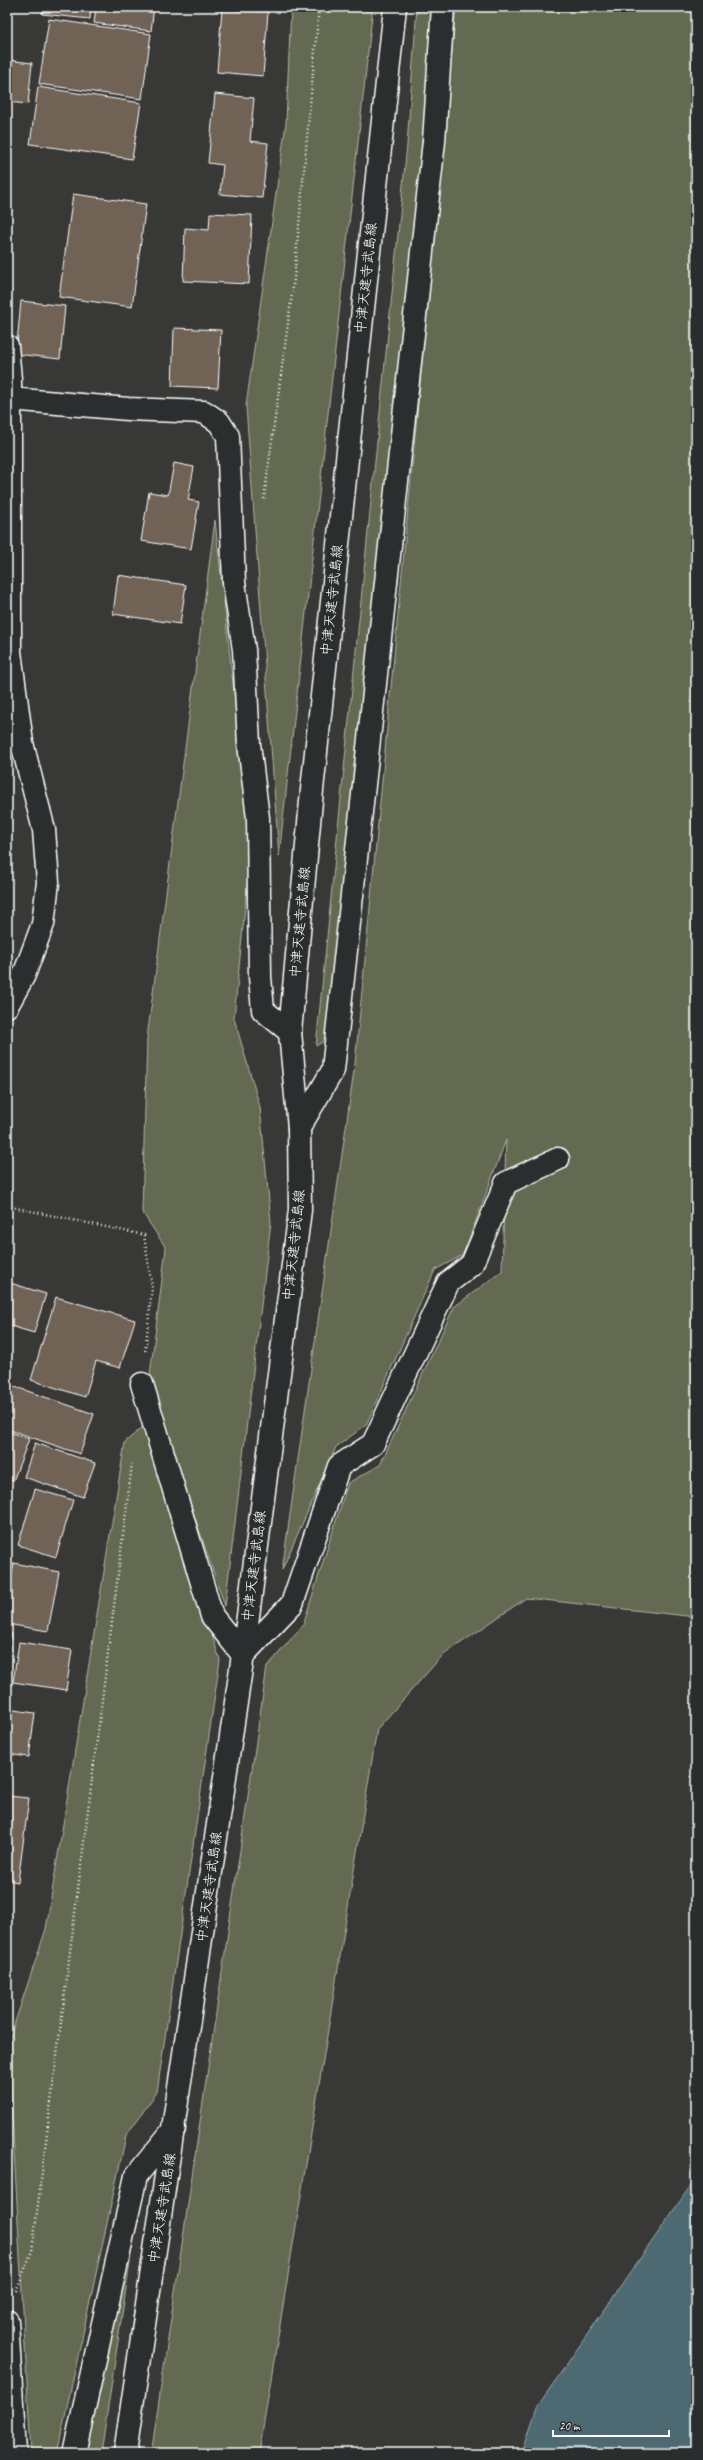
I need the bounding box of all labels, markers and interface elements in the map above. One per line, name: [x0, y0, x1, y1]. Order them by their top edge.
street label: 中津天建寺武島線: [352, 221, 380, 335]
street label: 中津天建寺武島線: [318, 543, 346, 657]
street label: 中津天建寺武島線: [287, 865, 313, 979]
street label: 中津天建寺武島線: [280, 1188, 308, 1302]
street label: 中津天建寺武島線: [239, 1509, 269, 1623]
street label: 中津天建寺武島線: [193, 1830, 225, 1944]
street label: 中津天建寺武島線: [145, 2151, 179, 2265]
scale bar: [553, 2412, 669, 2438]
text: 20 m: [559, 2418, 581, 2434]

